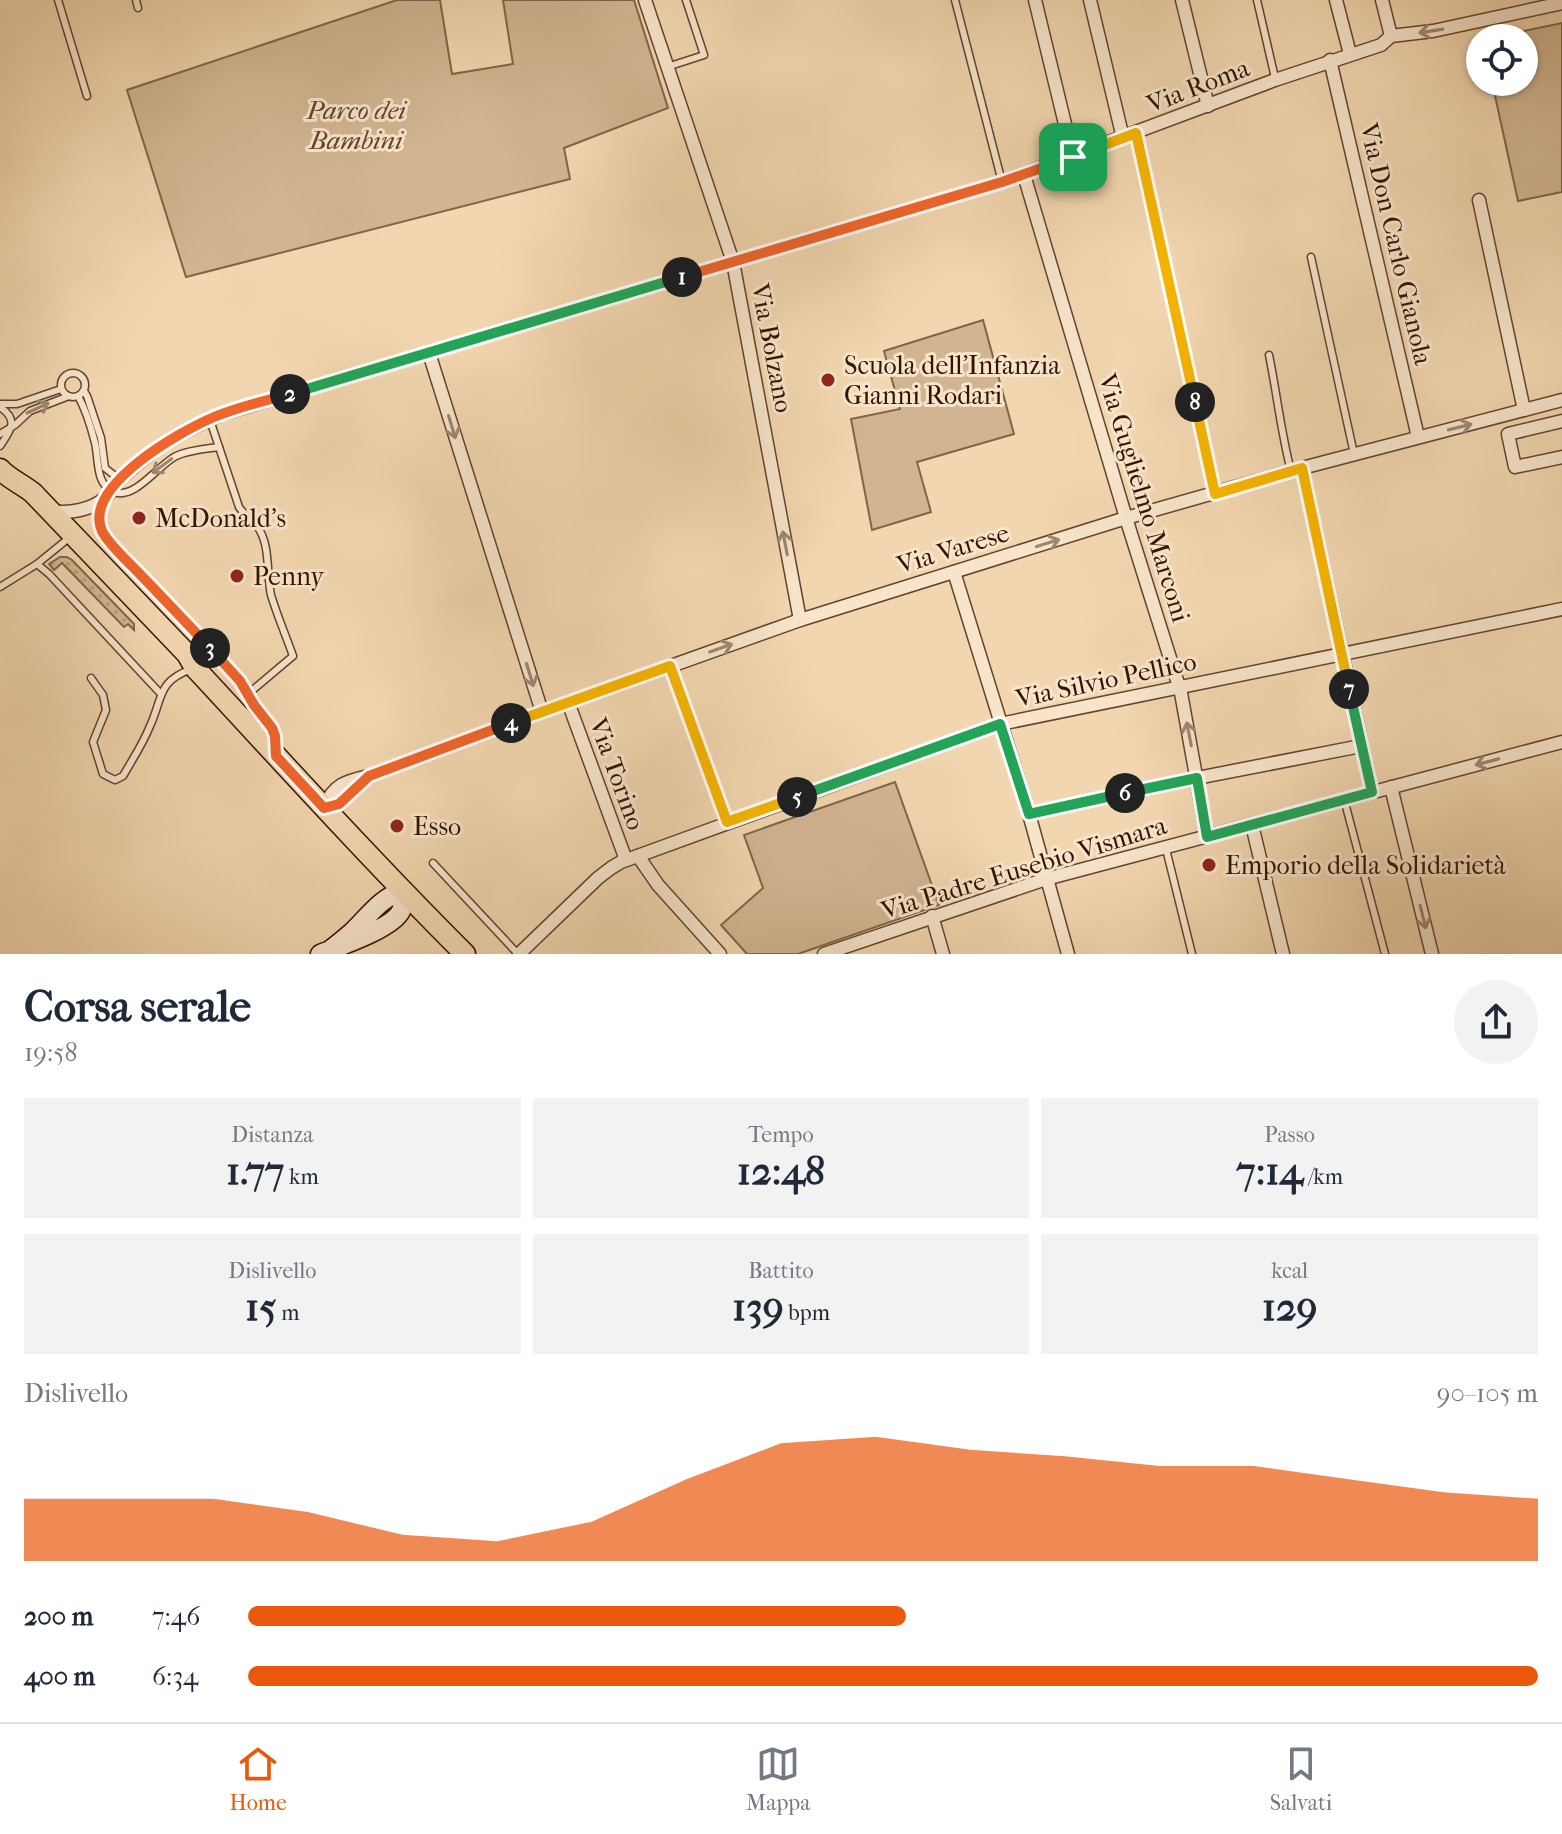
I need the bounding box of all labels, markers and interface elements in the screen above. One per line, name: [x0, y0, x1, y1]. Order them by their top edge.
one-way arrow: [1419, 24, 1444, 39]
map controls: [1466, 24, 1538, 96]
button: locate: [1466, 24, 1538, 96]
street label: Via Roma: [1141, 52, 1255, 120]
park label: Parco dei Bambini: [305, 95, 407, 156]
street label: Via Don Carlo Gianola: [1353, 119, 1439, 369]
pin: [1039, 123, 1107, 191]
icon: arrive: [1051, 135, 1095, 179]
pin: 1: [662, 257, 702, 297]
text: 1: [678, 264, 686, 290]
street label: Via Bolzano: [744, 280, 800, 415]
place label: Scuola dell'Infanzia Gianni Rodari: [844, 350, 1061, 411]
street label: Via Guglielmo Marconi: [1091, 369, 1197, 626]
marker: Scuola dell'Infanzia Gianni Rodari: [819, 371, 837, 389]
pin: 2: [270, 374, 310, 414]
text: 2: [284, 381, 296, 407]
pin: 8: [1175, 382, 1215, 422]
text: 8: [1189, 389, 1201, 415]
one-way arrow: [26, 400, 50, 415]
one-way arrow: [446, 414, 460, 439]
one-way arrow: [1447, 418, 1473, 433]
one-way arrow: [152, 458, 173, 475]
place label: McDonald's: [155, 503, 286, 534]
marker: McDonald's: [130, 509, 148, 527]
street label: Via Varese: [892, 517, 1013, 581]
one-way arrow: [777, 531, 792, 556]
one-way arrow: [1036, 534, 1061, 549]
place label: Penny: [253, 561, 325, 592]
marker: Penny: [228, 567, 246, 585]
pin: 3: [190, 628, 230, 668]
text: 3: [205, 635, 215, 661]
one-way arrow: [708, 640, 733, 654]
street label: Via Silvio Pellico: [1012, 646, 1199, 714]
one-way arrow: [524, 662, 538, 687]
pin: 7: [1329, 669, 1369, 709]
text: 7: [1344, 676, 1354, 702]
pin: 4: [491, 703, 531, 743]
text: 4: [505, 710, 518, 736]
street label: Via Torino: [582, 713, 652, 834]
one-way arrow: [1181, 722, 1196, 748]
one-way arrow: [1474, 755, 1500, 770]
pin: 6: [1105, 773, 1145, 813]
pin: 5: [777, 777, 817, 817]
text: 6: [1119, 780, 1131, 806]
text: 5: [792, 784, 802, 810]
street label: Via Padre Eusebio Vismara: [877, 810, 1171, 926]
place label: Esso: [413, 811, 461, 842]
marker: Esso: [388, 817, 406, 835]
place label: Emporio della Solidarietà: [1225, 850, 1507, 881]
marker: Emporio della Solidarietà: [1200, 856, 1218, 874]
one-way arrow: [1417, 904, 1432, 930]
button: share: [1454, 980, 1538, 1064]
text: Corsa serale: [24, 981, 251, 1032]
text: 19:58: [24, 1037, 78, 1068]
text: Distanza: [231, 1122, 313, 1148]
text: Tempo: [748, 1122, 814, 1148]
text: Passo: [1264, 1122, 1315, 1148]
text: 1.77: [226, 1148, 284, 1194]
text: 12:48: [737, 1148, 825, 1194]
text: 7:14: [1236, 1148, 1303, 1194]
text: km: [284, 1164, 319, 1190]
text: /km: [1303, 1164, 1343, 1190]
text: Dislivello: [228, 1258, 316, 1284]
text: Battito: [748, 1258, 814, 1284]
text: kcal: [1271, 1258, 1308, 1284]
text: 15: [245, 1284, 277, 1330]
text: 139: [732, 1284, 784, 1330]
text: 129: [1262, 1284, 1318, 1330]
text: m: [277, 1300, 300, 1326]
text: bpm: [784, 1300, 830, 1326]
text: Dislivello: [24, 1378, 128, 1409]
text: 90–105 m: [1437, 1378, 1538, 1409]
text: 200 m: [24, 1601, 93, 1632]
text: 7:46: [152, 1601, 200, 1632]
text: 400 m: [24, 1661, 95, 1692]
text: 6:34: [152, 1661, 198, 1692]
tab: Home: [230, 1742, 287, 1816]
tab: Mappa: [746, 1742, 810, 1816]
tab: Salvati: [1270, 1742, 1332, 1816]

